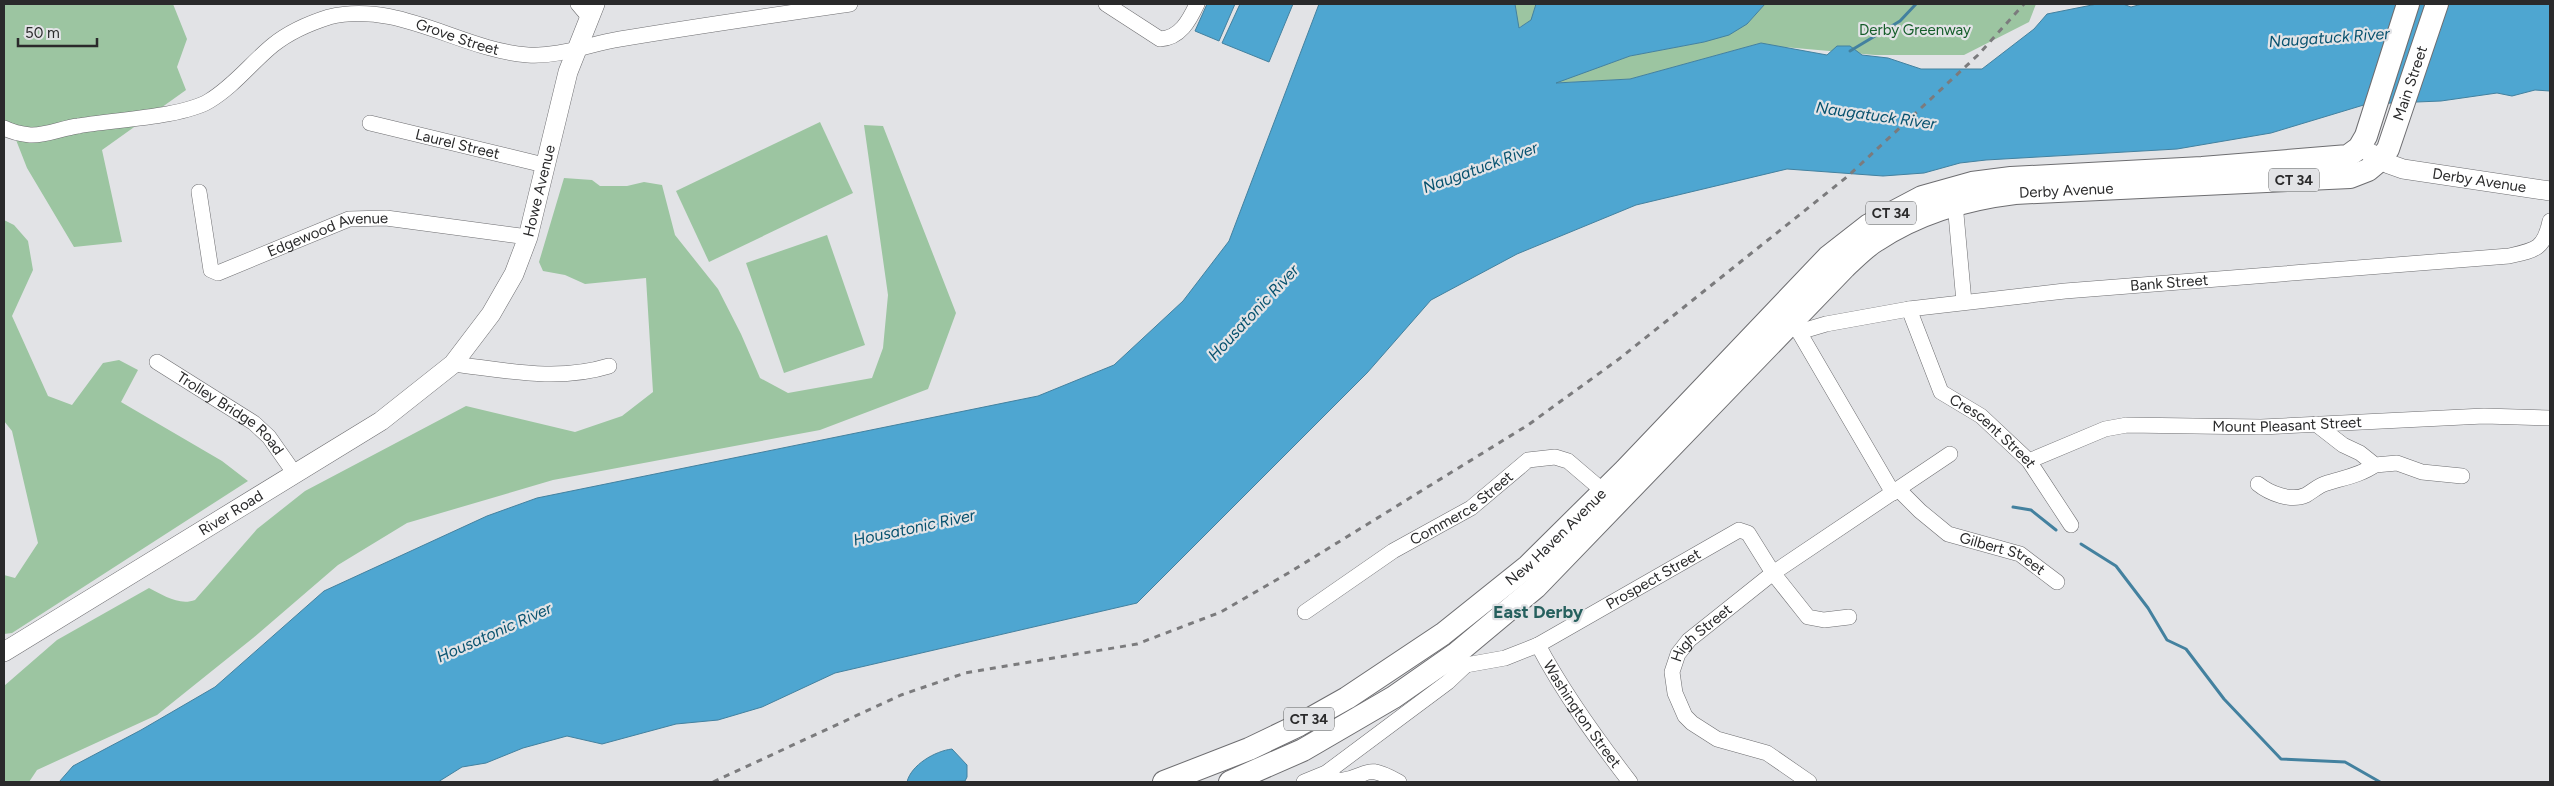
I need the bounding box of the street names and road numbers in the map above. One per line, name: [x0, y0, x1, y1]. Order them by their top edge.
street label: Grove Street: [413, 15, 501, 59]
street label: Main Street: [2389, 43, 2431, 123]
street label: Laurel Street: [413, 125, 502, 163]
street label: Howe Avenue: [519, 143, 559, 239]
street label: Derby Avenue: [2431, 165, 2527, 196]
road number: CT 34: [2269, 168, 2319, 192]
street label: Derby Avenue: [2019, 179, 2114, 202]
road number: CT 34: [1866, 202, 1916, 224]
street label: Edgewood Avenue: [265, 209, 388, 261]
street label: Bank Street: [2129, 271, 2209, 295]
street label: Trolley Bridge Road: [174, 368, 288, 458]
street label: Crescent Street: [1946, 390, 2040, 471]
street label: Mount Pleasant Street: [2212, 413, 2363, 436]
street label: Commerce Street: [1407, 467, 1517, 549]
street label: New Haven Avenue: [1502, 485, 1610, 589]
street label: River Road: [195, 487, 266, 540]
street label: Gilbert Street: [1957, 529, 2049, 579]
street label: Prospect Street: [1603, 545, 1704, 613]
street label: High Street: [1667, 600, 1736, 664]
street label: Washington Street: [1539, 657, 1625, 772]
road number: CT 34: [1284, 708, 1334, 731]

